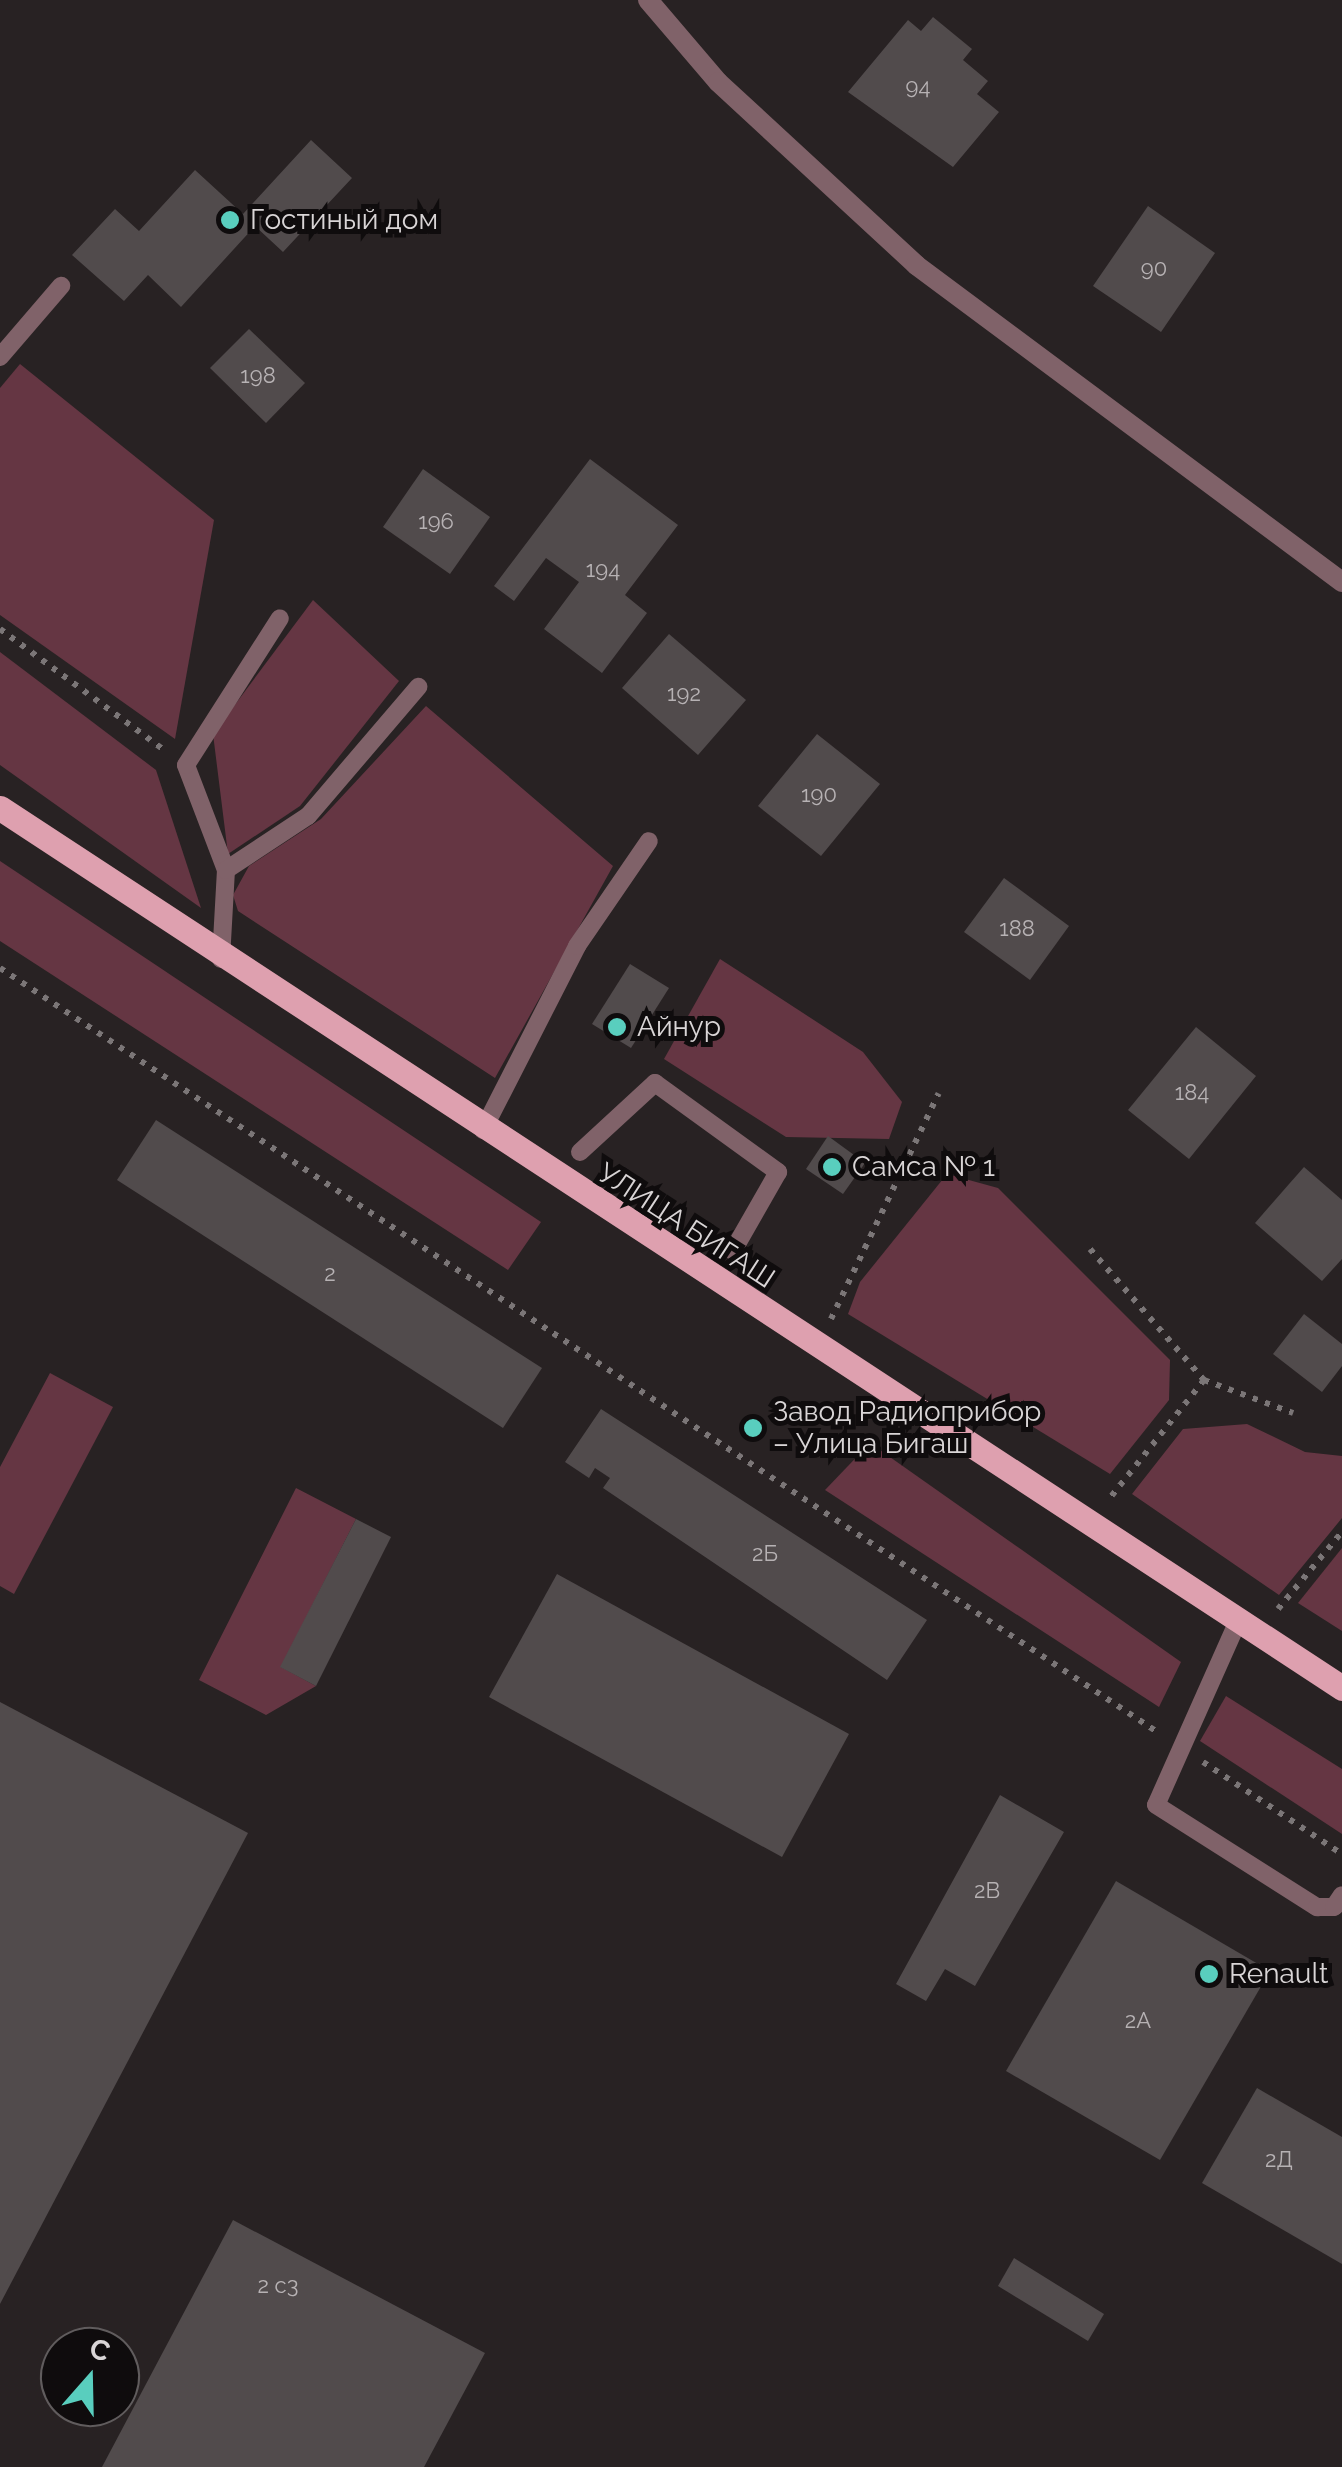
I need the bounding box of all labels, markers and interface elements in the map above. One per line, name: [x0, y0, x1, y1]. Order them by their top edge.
house number: 94: [906, 74, 930, 100]
place label: Гостиный дом: [250, 203, 438, 237]
marker: Гостиный дом: [219, 209, 241, 231]
house number: 90: [1141, 256, 1167, 282]
house number: 198: [240, 363, 276, 389]
house number: 196: [418, 509, 454, 535]
house number: 194: [586, 557, 620, 583]
house number: 192: [667, 681, 701, 707]
house number: 190: [801, 782, 837, 808]
house number: 188: [999, 916, 1035, 942]
place label: Айнур: [637, 1010, 721, 1044]
marker: Айнур: [606, 1016, 628, 1038]
house number: 184: [1175, 1080, 1209, 1106]
place label: Самса № 1: [852, 1150, 995, 1184]
street label: УЛИЦА БИГАШ: [591, 1156, 781, 1296]
marker: Самса № 1: [821, 1156, 843, 1178]
house number: 2: [324, 1261, 336, 1287]
place label: Завод Радиоприбор – Улица Бигаш: [773, 1395, 1041, 1461]
marker: Завод Радиоприбор – Улица Бигаш: [742, 1417, 764, 1439]
house number: 2Б: [752, 1541, 778, 1567]
house number: 2В: [974, 1878, 1000, 1904]
place label: Renault: [1229, 1957, 1328, 1991]
marker: Renault: [1198, 1963, 1220, 1985]
house number: 2А: [1125, 2008, 1151, 2034]
house number: 2Д: [1265, 2147, 1293, 2173]
house number: 2 с3: [258, 2273, 298, 2299]
north arrow: [40, 2327, 140, 2427]
text: С: [85, 2331, 114, 2369]

